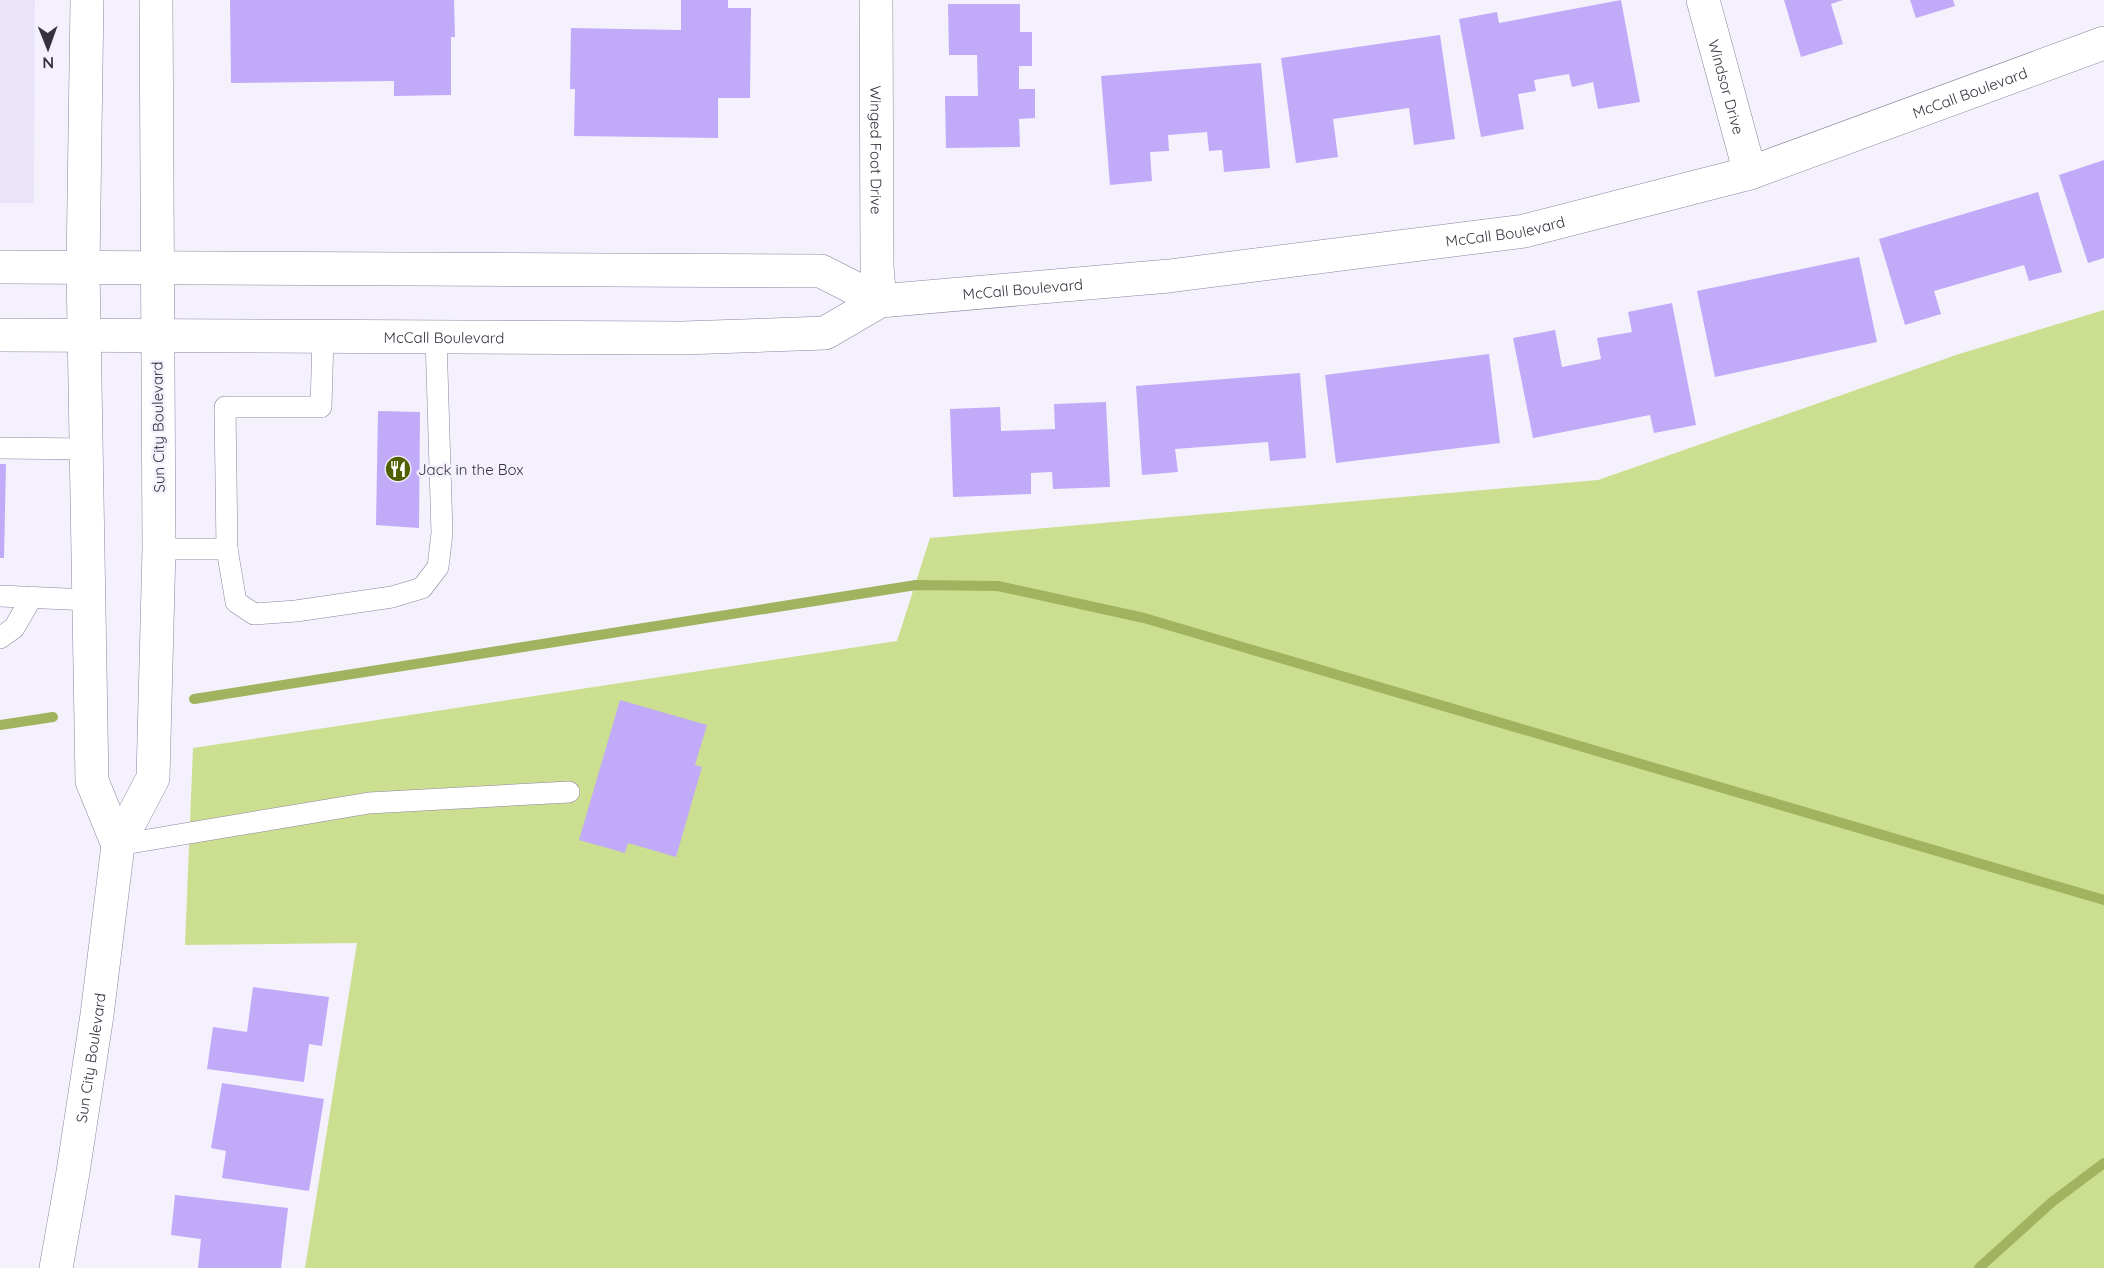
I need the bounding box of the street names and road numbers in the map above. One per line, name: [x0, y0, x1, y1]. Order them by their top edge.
street label: Windsor Drive: [1705, 37, 1749, 136]
street label: McCall Boulevard: [1910, 63, 2030, 122]
street label: Winged Foot Drive: [867, 86, 886, 214]
street label: McCall Boulevard: [1444, 211, 1567, 250]
street label: McCall Boulevard: [962, 274, 1084, 303]
street label: McCall Boulevard: [384, 327, 504, 347]
street label: Sun City Boulevard: [147, 361, 169, 493]
street label: Sun City Boulevard: [71, 992, 109, 1124]

